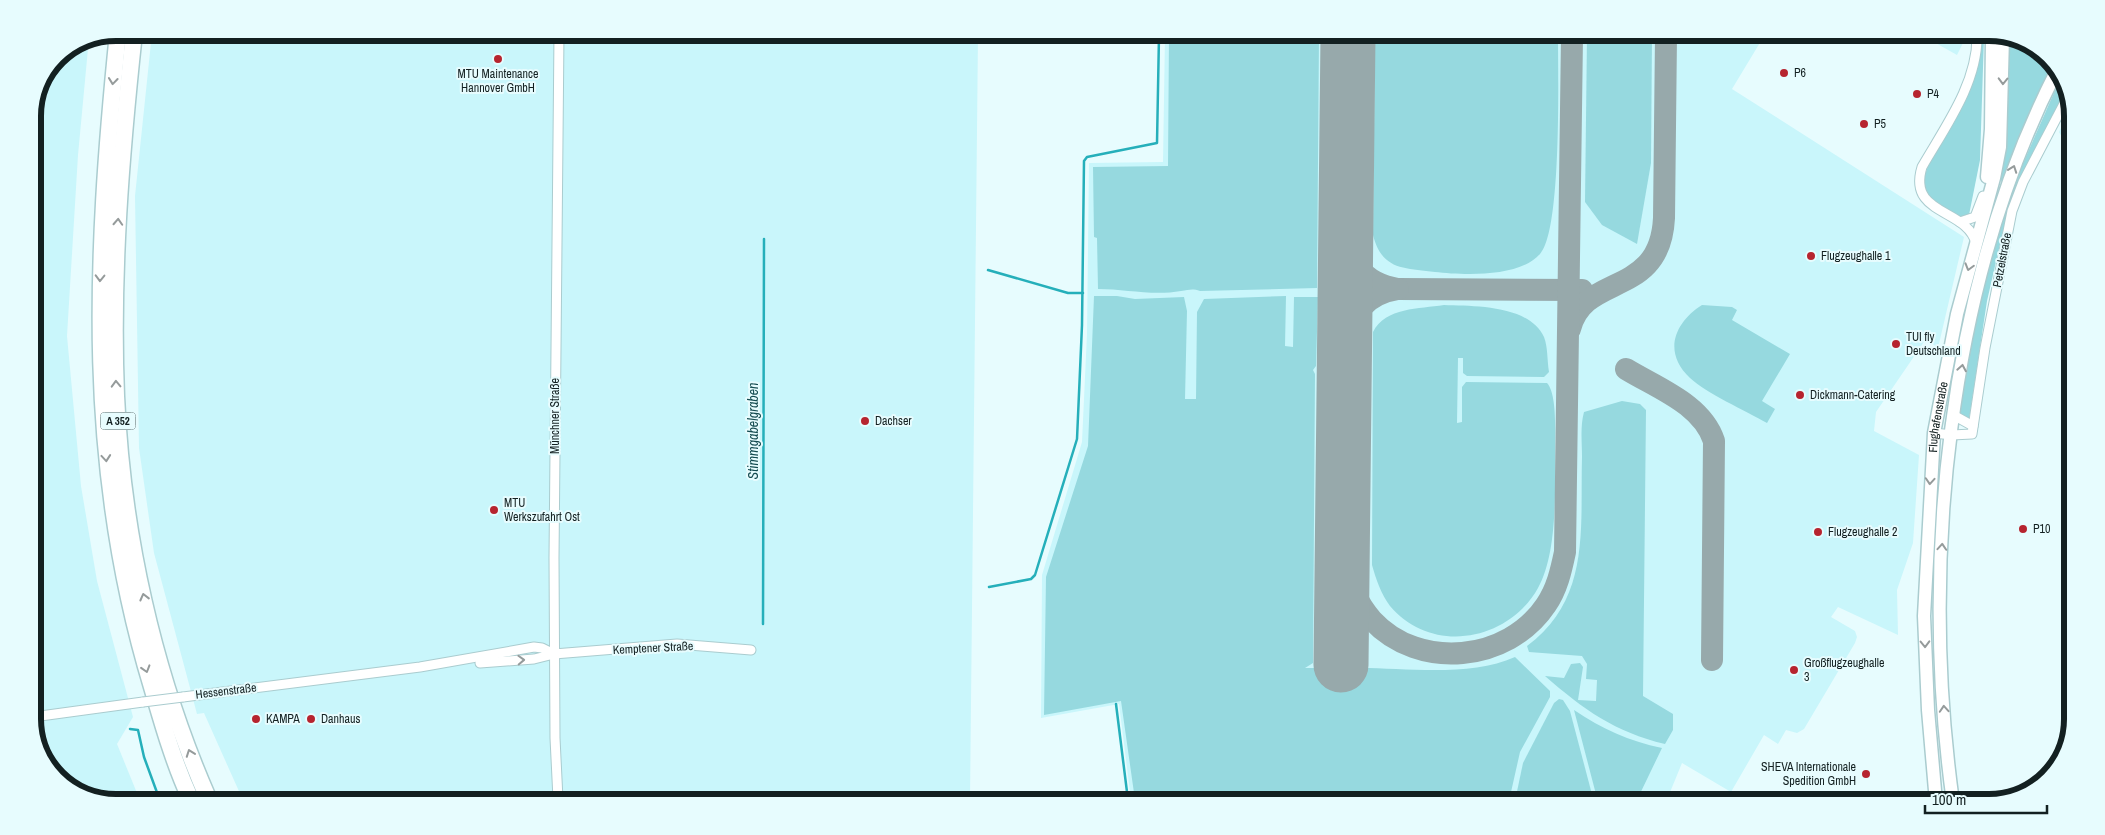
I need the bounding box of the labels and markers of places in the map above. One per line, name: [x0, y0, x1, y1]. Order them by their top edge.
marker: MTU Maintenance Hannover GmbH: [492, 53, 504, 65]
place label: P6: [1794, 65, 1806, 81]
place label: MTU Maintenance Hannover GmbH: [458, 66, 538, 96]
marker: P6: [1778, 67, 1790, 79]
place label: P4: [1927, 86, 1940, 102]
marker: P4: [1911, 88, 1923, 100]
place label: P5: [1874, 116, 1887, 132]
marker: P5: [1858, 118, 1870, 130]
place label: Flugzeughalle 1: [1821, 248, 1891, 264]
marker: Flugzeughalle 1: [1805, 250, 1817, 262]
place label: TUI fly Deutschland: [1906, 329, 1961, 359]
marker: TUI fly Deutschland: [1890, 338, 1902, 350]
place label: Dickmann-Catering: [1810, 387, 1896, 403]
marker: Dickmann-Catering: [1794, 389, 1806, 401]
place label: Dachser: [875, 413, 912, 429]
marker: Dachser: [859, 415, 871, 427]
place label: MTU Werkszufahrt Ost: [504, 495, 580, 525]
marker: MTU Werkszufahrt Ost: [488, 504, 500, 516]
place label: P10: [2033, 521, 2051, 537]
marker: P10: [2017, 523, 2029, 535]
place label: Flugzeughalle 2: [1828, 524, 1897, 540]
marker: Flugzeughalle 2: [1812, 526, 1824, 538]
place label: Großflugzeughalle 3: [1804, 655, 1884, 685]
marker: Großflugzeughalle 3: [1788, 664, 1800, 676]
place label: KAMPA: [266, 711, 300, 727]
place label: Danhaus: [321, 711, 360, 727]
marker: KAMPA: [250, 713, 262, 725]
marker: Danhaus: [305, 713, 317, 725]
place label: SHEVA Internationale Spedition GmbH: [1761, 759, 1856, 789]
marker: SHEVA Internationale Spedition GmbH: [1860, 768, 1872, 780]

